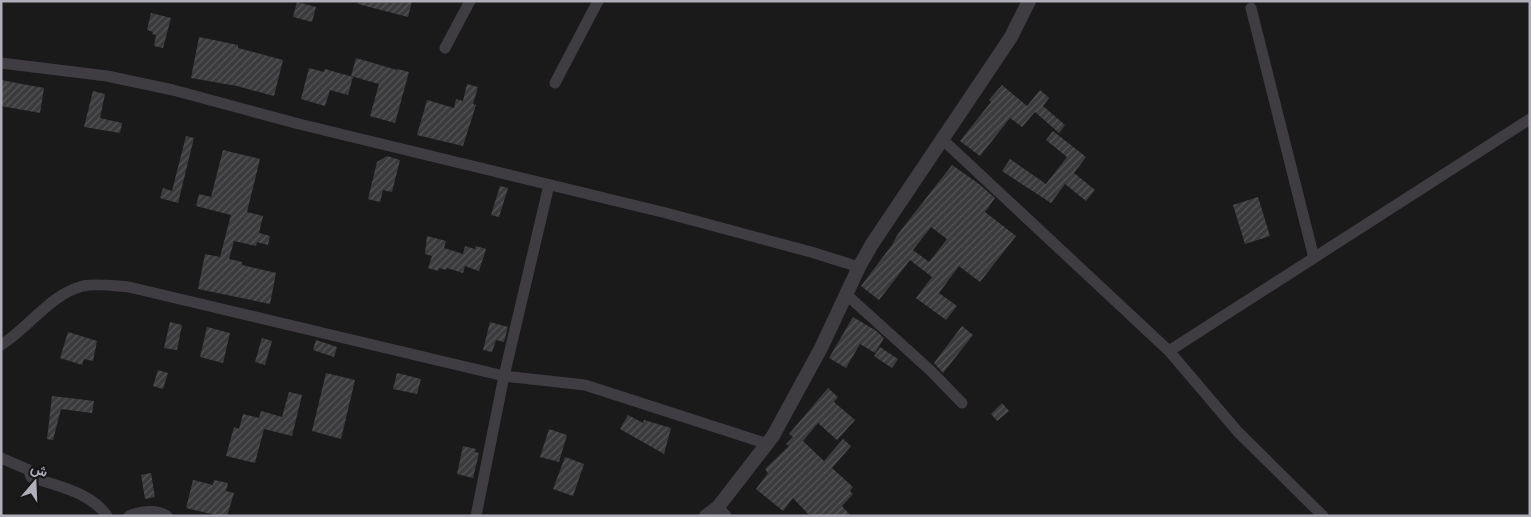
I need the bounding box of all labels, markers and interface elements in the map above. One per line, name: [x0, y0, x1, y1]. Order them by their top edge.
north arrow: [10, 457, 60, 507]
text: ش: [28, 458, 51, 482]

